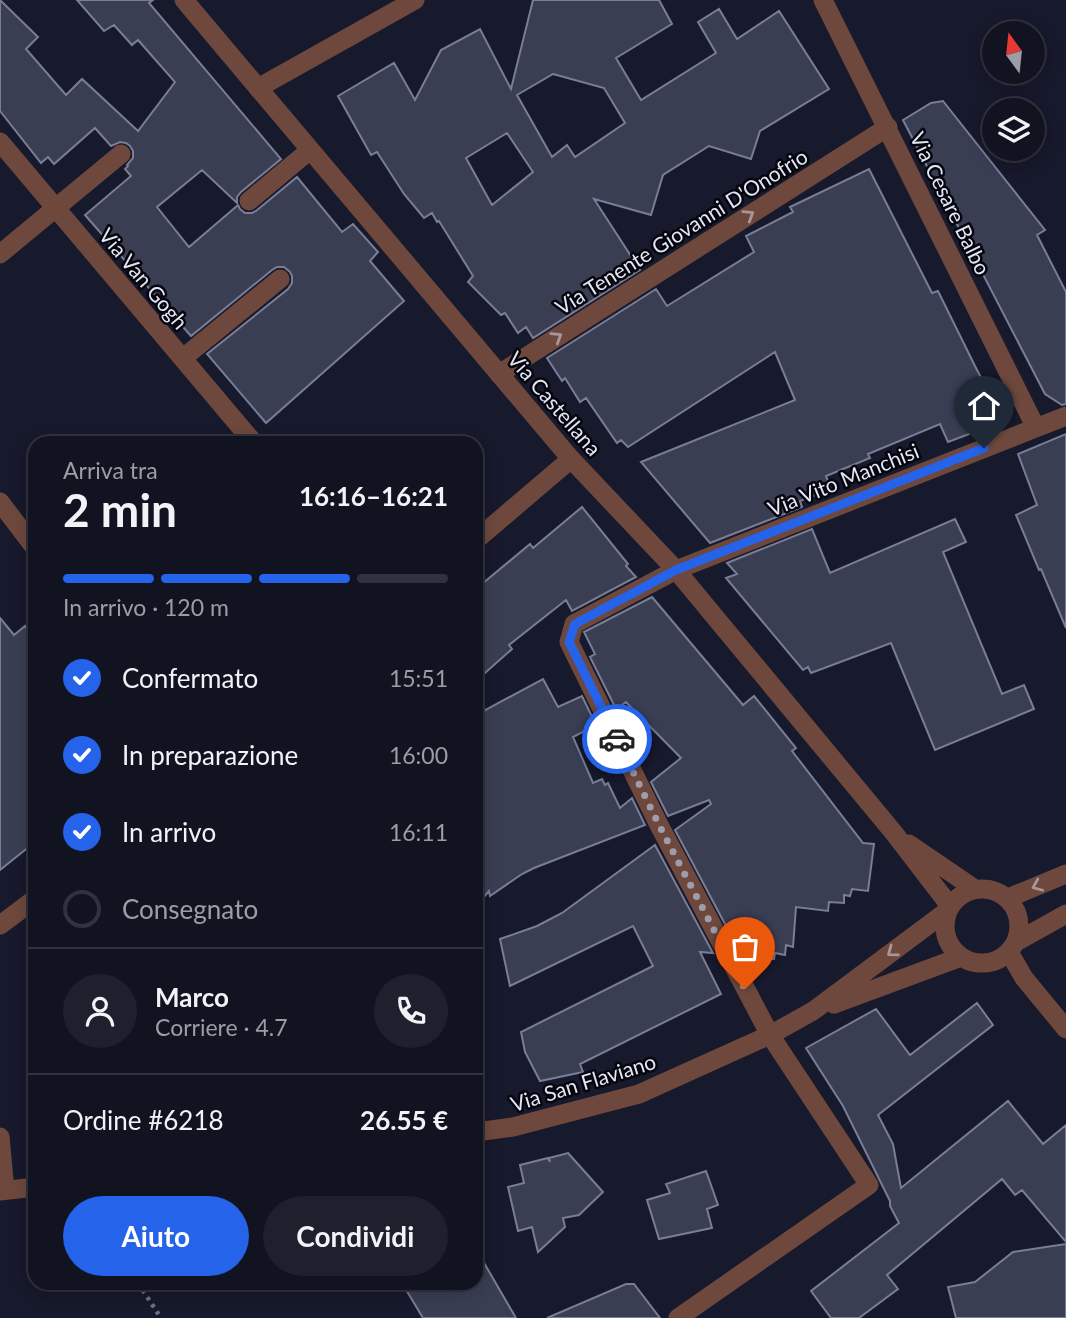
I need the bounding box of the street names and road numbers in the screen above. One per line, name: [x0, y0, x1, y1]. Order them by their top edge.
street label: Via Cesare Balbo: [906, 128, 996, 279]
street label: Via Tenente Giovanni D'Onofrio: [550, 143, 812, 319]
street label: Via Van Gogh: [94, 222, 194, 334]
street label: Via Castellana: [503, 346, 607, 460]
street label: Via Vito Manchisi: [764, 437, 922, 521]
street label: Via San Flaviano: [507, 1048, 659, 1116]

